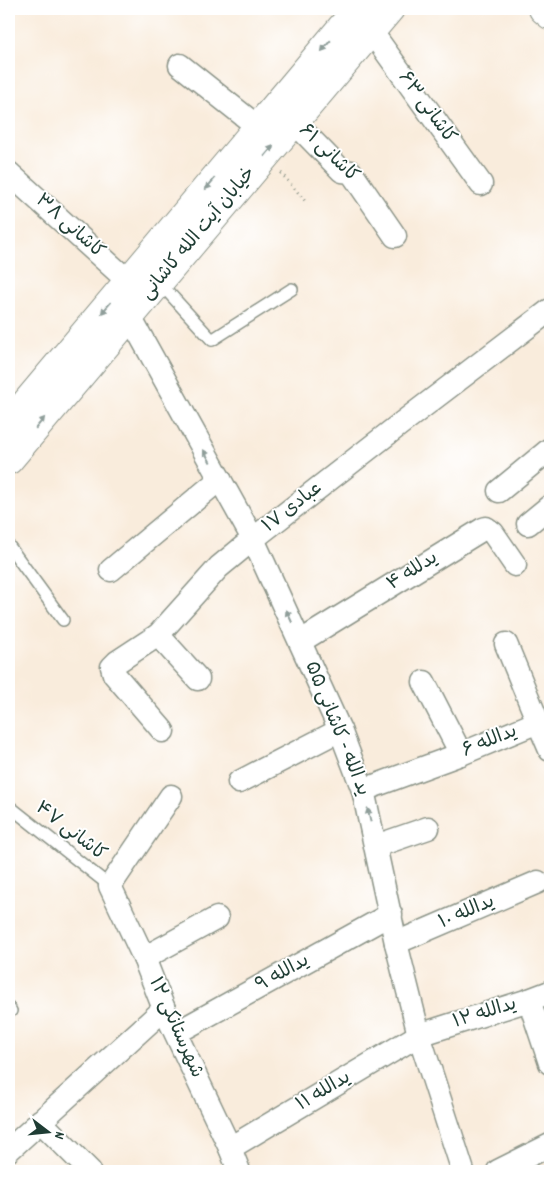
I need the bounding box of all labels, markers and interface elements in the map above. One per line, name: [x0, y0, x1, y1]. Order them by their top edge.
one-way arrow: [321, 40, 332, 52]
street label: کاشانی ۶۳: [391, 66, 461, 150]
street label: کاشانی ۶۱: [292, 118, 364, 190]
one-way arrow: [264, 145, 275, 158]
street label: خیابان آیت الله کاشانی: [135, 161, 263, 307]
one-way arrow: [204, 177, 216, 189]
street label: کاشانی ۳۸: [28, 188, 110, 266]
one-way arrow: [100, 301, 111, 314]
one-way arrow: [35, 416, 46, 429]
one-way arrow: [203, 449, 211, 463]
street label: عبادی ۱۷: [257, 476, 329, 540]
street label: یدلله ۴: [382, 546, 444, 598]
one-way arrow: [285, 609, 293, 623]
street label: ید الله - کاشانی ۵۵: [297, 658, 375, 800]
street label: یدالله ۶: [458, 719, 522, 765]
street label: کاشانی ۴۷: [29, 796, 111, 868]
one-way arrow: [365, 808, 373, 823]
street label: یدالله ۱۰: [435, 889, 499, 937]
street label: یدالله ۹: [251, 948, 315, 1000]
street label: شهرستانکی ۱۲: [141, 973, 209, 1083]
street label: یدالله ۱۲: [450, 992, 520, 1036]
street label: یدالله ۱۱: [292, 1065, 356, 1119]
north arrow: [22, 1108, 72, 1158]
text: N: [48, 1129, 69, 1141]

